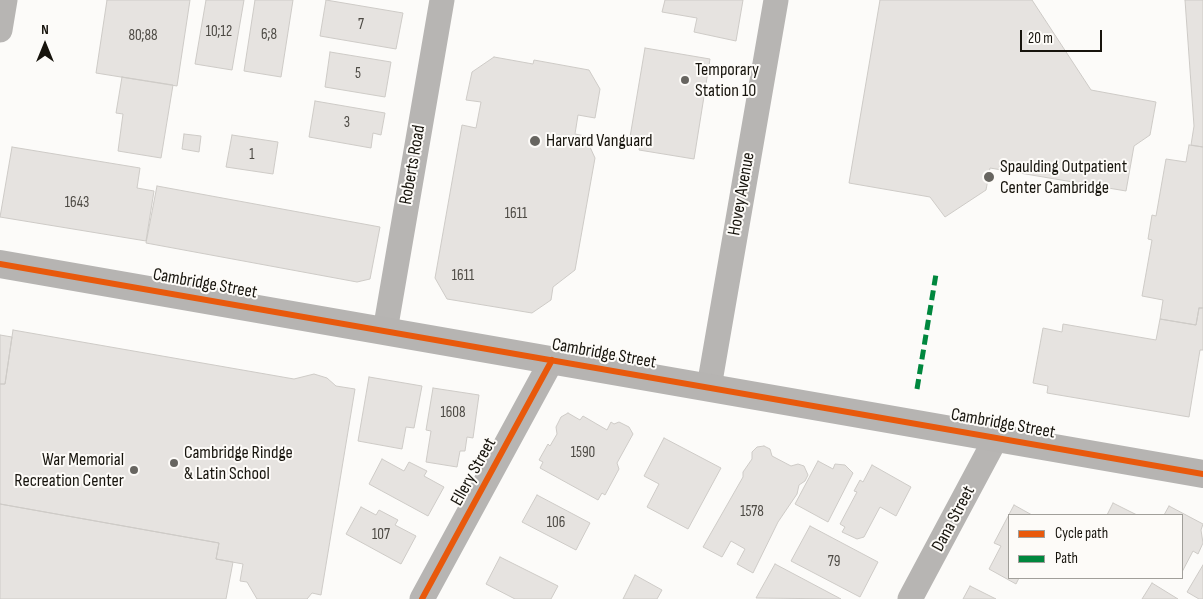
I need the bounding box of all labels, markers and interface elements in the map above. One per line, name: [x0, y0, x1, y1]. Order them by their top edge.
house number: 7: [358, 16, 364, 34]
north arrow: [20, 20, 70, 70]
scale bar: [1023, 20, 1106, 52]
text: N: [41, 21, 49, 38]
house number: 10;12: [206, 23, 232, 41]
house number: 6;8: [261, 26, 277, 44]
house number: 80;88: [128, 27, 158, 45]
text: 20 m: [1028, 29, 1053, 48]
place label: Temporary Station 10: [695, 59, 759, 102]
house number: 5: [355, 65, 361, 83]
marker: Temporary Station 10: [679, 74, 691, 86]
house number: 3: [344, 114, 350, 132]
street label: Roberts Road: [395, 124, 431, 206]
place label: Harvard Vanguard: [546, 130, 652, 152]
marker: Harvard Vanguard: [528, 134, 542, 148]
house number: 1: [249, 146, 255, 164]
street label: Hovey Avenue: [724, 151, 760, 237]
place label: Spaulding Outpatient Center Cambridge: [1000, 156, 1127, 198]
marker: Spaulding Outpatient Center Cambridge: [982, 170, 996, 184]
house number: 1643: [65, 194, 89, 212]
house number: 1611: [505, 205, 527, 223]
street label: Cambridge Street: [151, 264, 259, 304]
house number: 1611: [452, 267, 474, 285]
street label: Cambridge Street: [550, 334, 658, 374]
house number: 1608: [440, 404, 466, 422]
street label: Cambridge Street: [949, 404, 1057, 444]
street label: Ellery Street: [447, 434, 501, 510]
place label: Cambridge Rindge & Latin School: [184, 442, 293, 484]
house number: 1590: [571, 444, 595, 462]
place label: War Memorial Recreation Center: [14, 449, 124, 492]
marker: Cambridge Rindge & Latin School: [168, 457, 180, 469]
marker: War Memorial Recreation Center: [128, 464, 140, 476]
street label: Dana Street: [928, 483, 980, 555]
house number: 1578: [740, 503, 764, 521]
house number: 106: [547, 514, 565, 532]
legend: [1008, 514, 1183, 579]
text: Cycle path: [1055, 524, 1108, 543]
house number: 107: [372, 526, 390, 544]
text: Path: [1055, 549, 1078, 568]
house number: 79: [828, 553, 840, 571]

